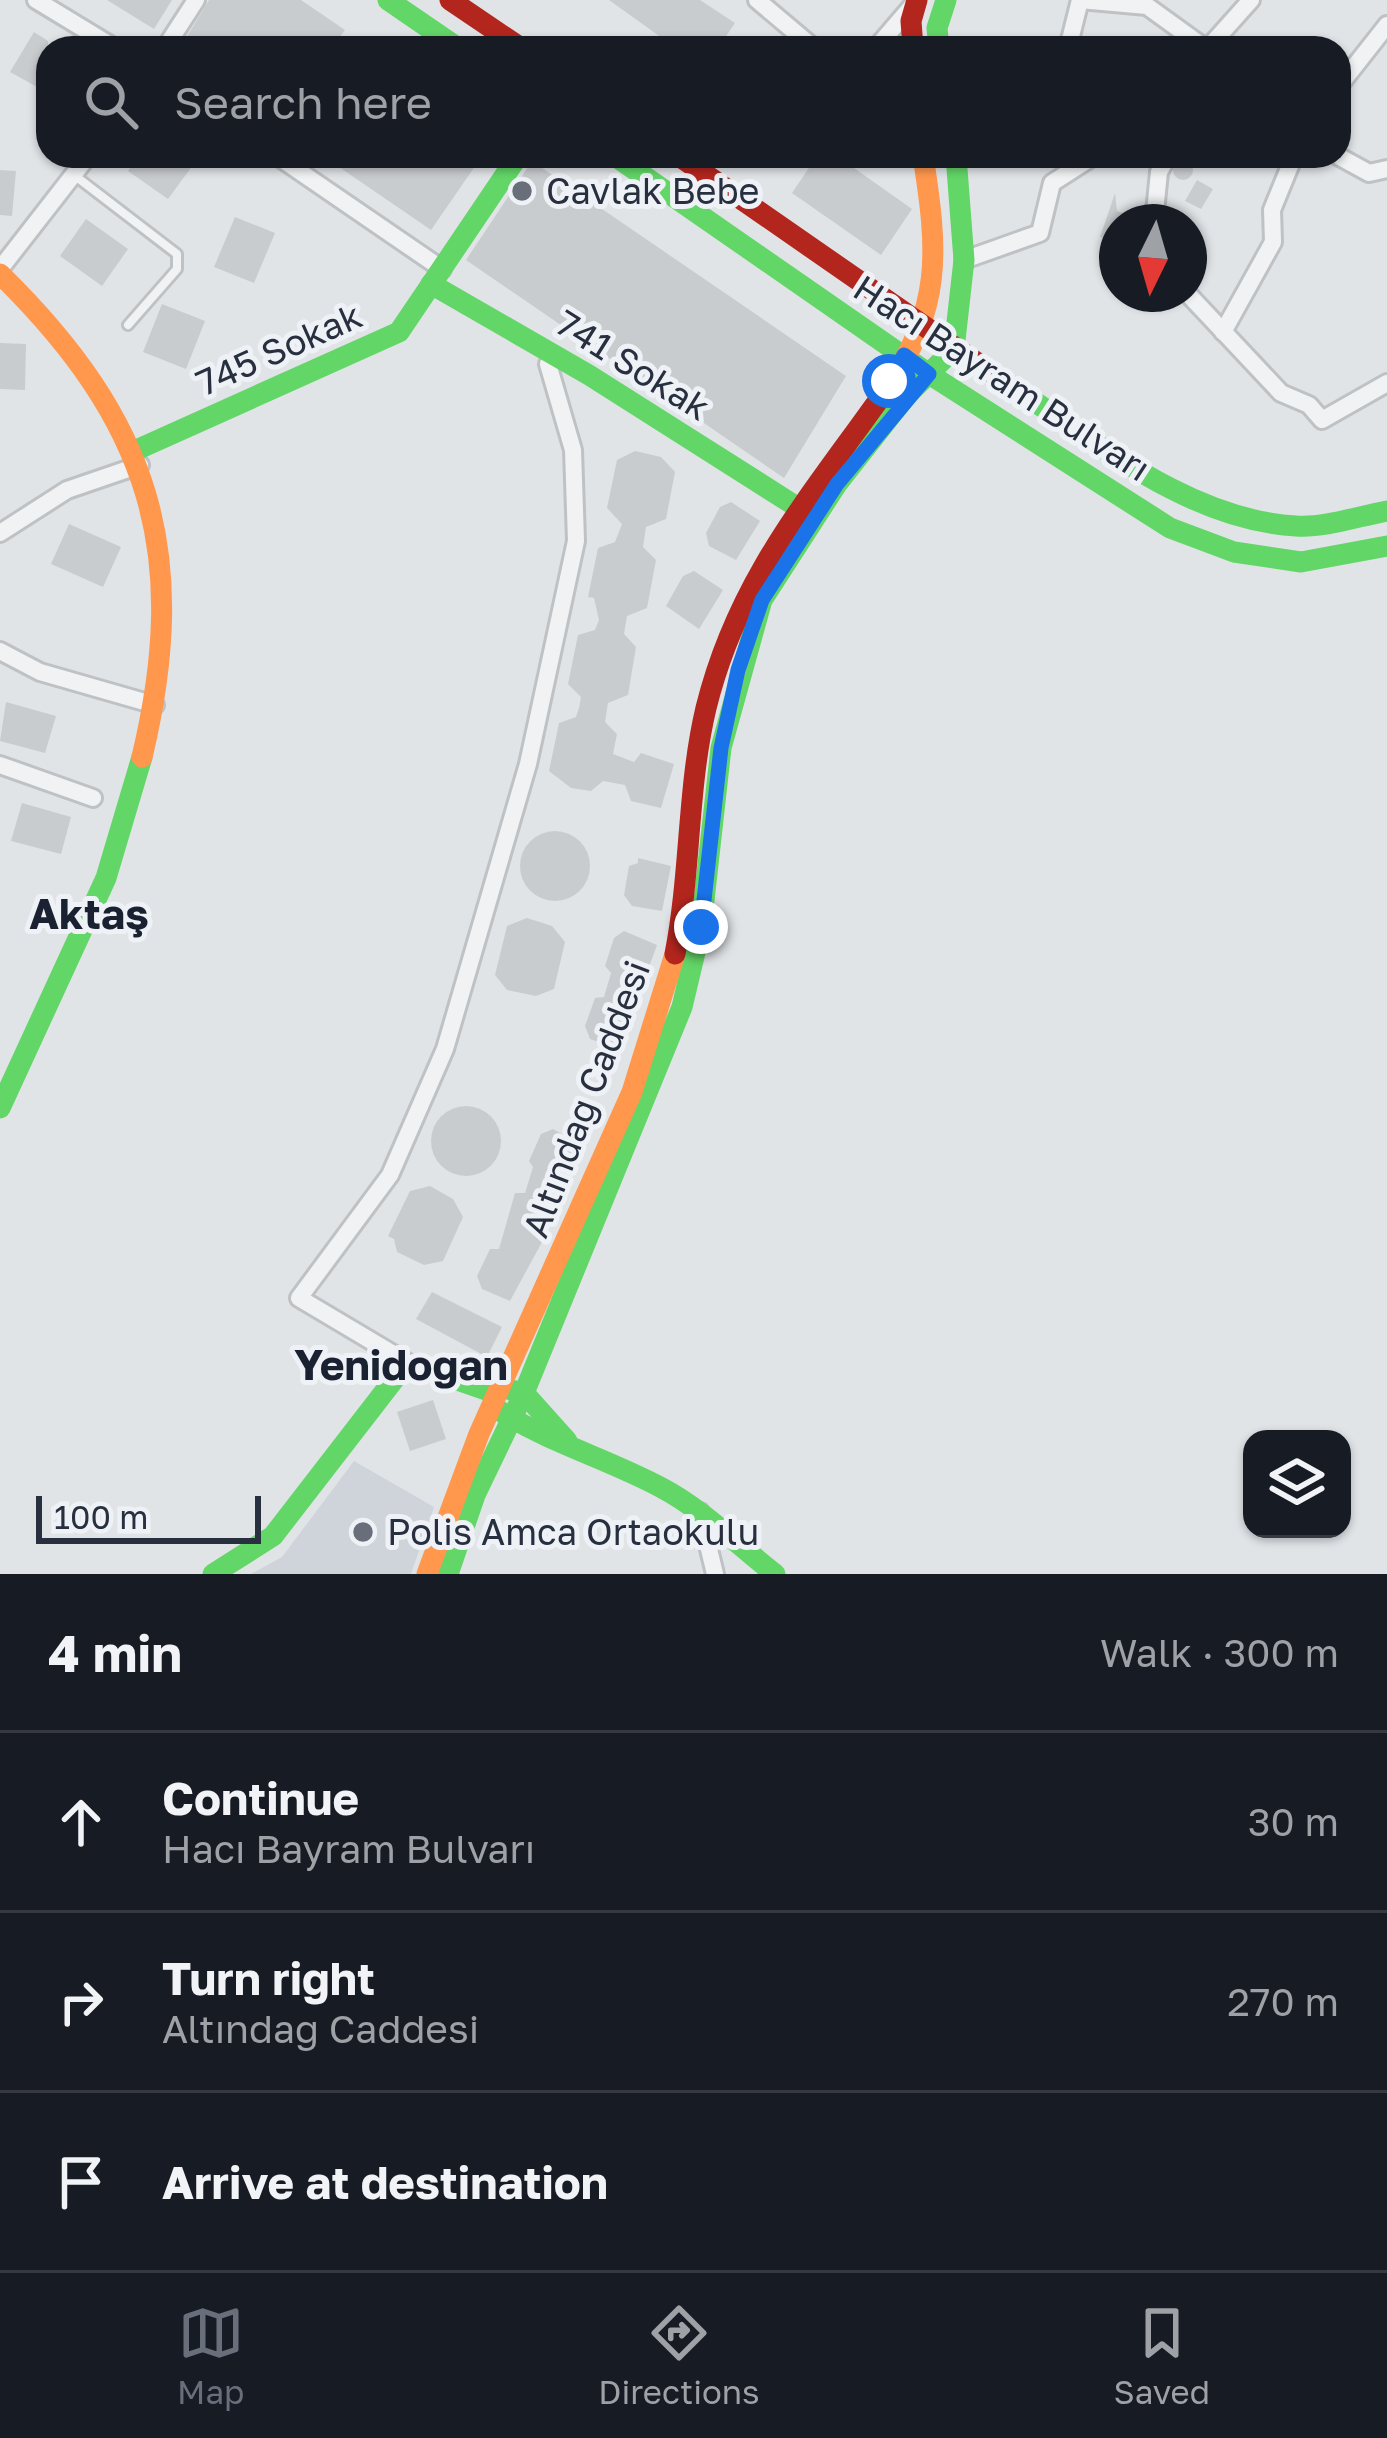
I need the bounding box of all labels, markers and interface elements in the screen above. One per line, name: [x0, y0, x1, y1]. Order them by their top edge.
search box: [36, 36, 1351, 168]
icon: search: [78, 69, 144, 135]
text: Search here: [174, 75, 432, 129]
place label: Cavlak Bebe: [546, 169, 759, 212]
marker: Cavlak Bebe: [509, 178, 535, 204]
north arrow: [1099, 204, 1207, 312]
street label: Hacı Bayram Bulvarı: [846, 266, 1158, 489]
street label: 745 Sokak: [190, 293, 368, 404]
street label: 741 Sokak: [549, 301, 718, 429]
route start: [862, 354, 916, 408]
district label: Aktaş: [29, 888, 149, 938]
route end: [674, 900, 728, 954]
street label: Altındağ Caddesi: [513, 954, 658, 1243]
district label: Yenidoğan: [294, 1339, 508, 1389]
map controls: [1243, 1430, 1351, 1538]
button: layers: [1243, 1430, 1351, 1538]
scale bar: [36, 1490, 261, 1543]
text: 100 m: [54, 1497, 148, 1536]
place label: Polis Amca Ortaokulu: [387, 1510, 759, 1553]
marker: Polis Amca Ortaokulu: [350, 1519, 376, 1545]
text: 4 min: [48, 1622, 182, 1683]
text: Walk · 300 m: [1100, 1629, 1339, 1676]
text: Continue: [162, 1771, 359, 1825]
icon: ahead: [48, 1789, 114, 1855]
text: 30 m: [1248, 1798, 1339, 1845]
text: Hacı Bayram Bulvarı: [162, 1825, 535, 1872]
text: Turn right: [162, 1951, 375, 2005]
icon: right: [48, 1969, 114, 2035]
text: 270 m: [1227, 1978, 1339, 2025]
text: Altındağ Caddesi: [162, 2005, 479, 2052]
icon: arrive: [48, 2149, 114, 2215]
text: Arrive at destination: [162, 2155, 608, 2209]
tab: Map: [177, 2300, 244, 2411]
tab: Directions: [598, 2300, 760, 2411]
tab: Saved: [1114, 2300, 1210, 2411]

